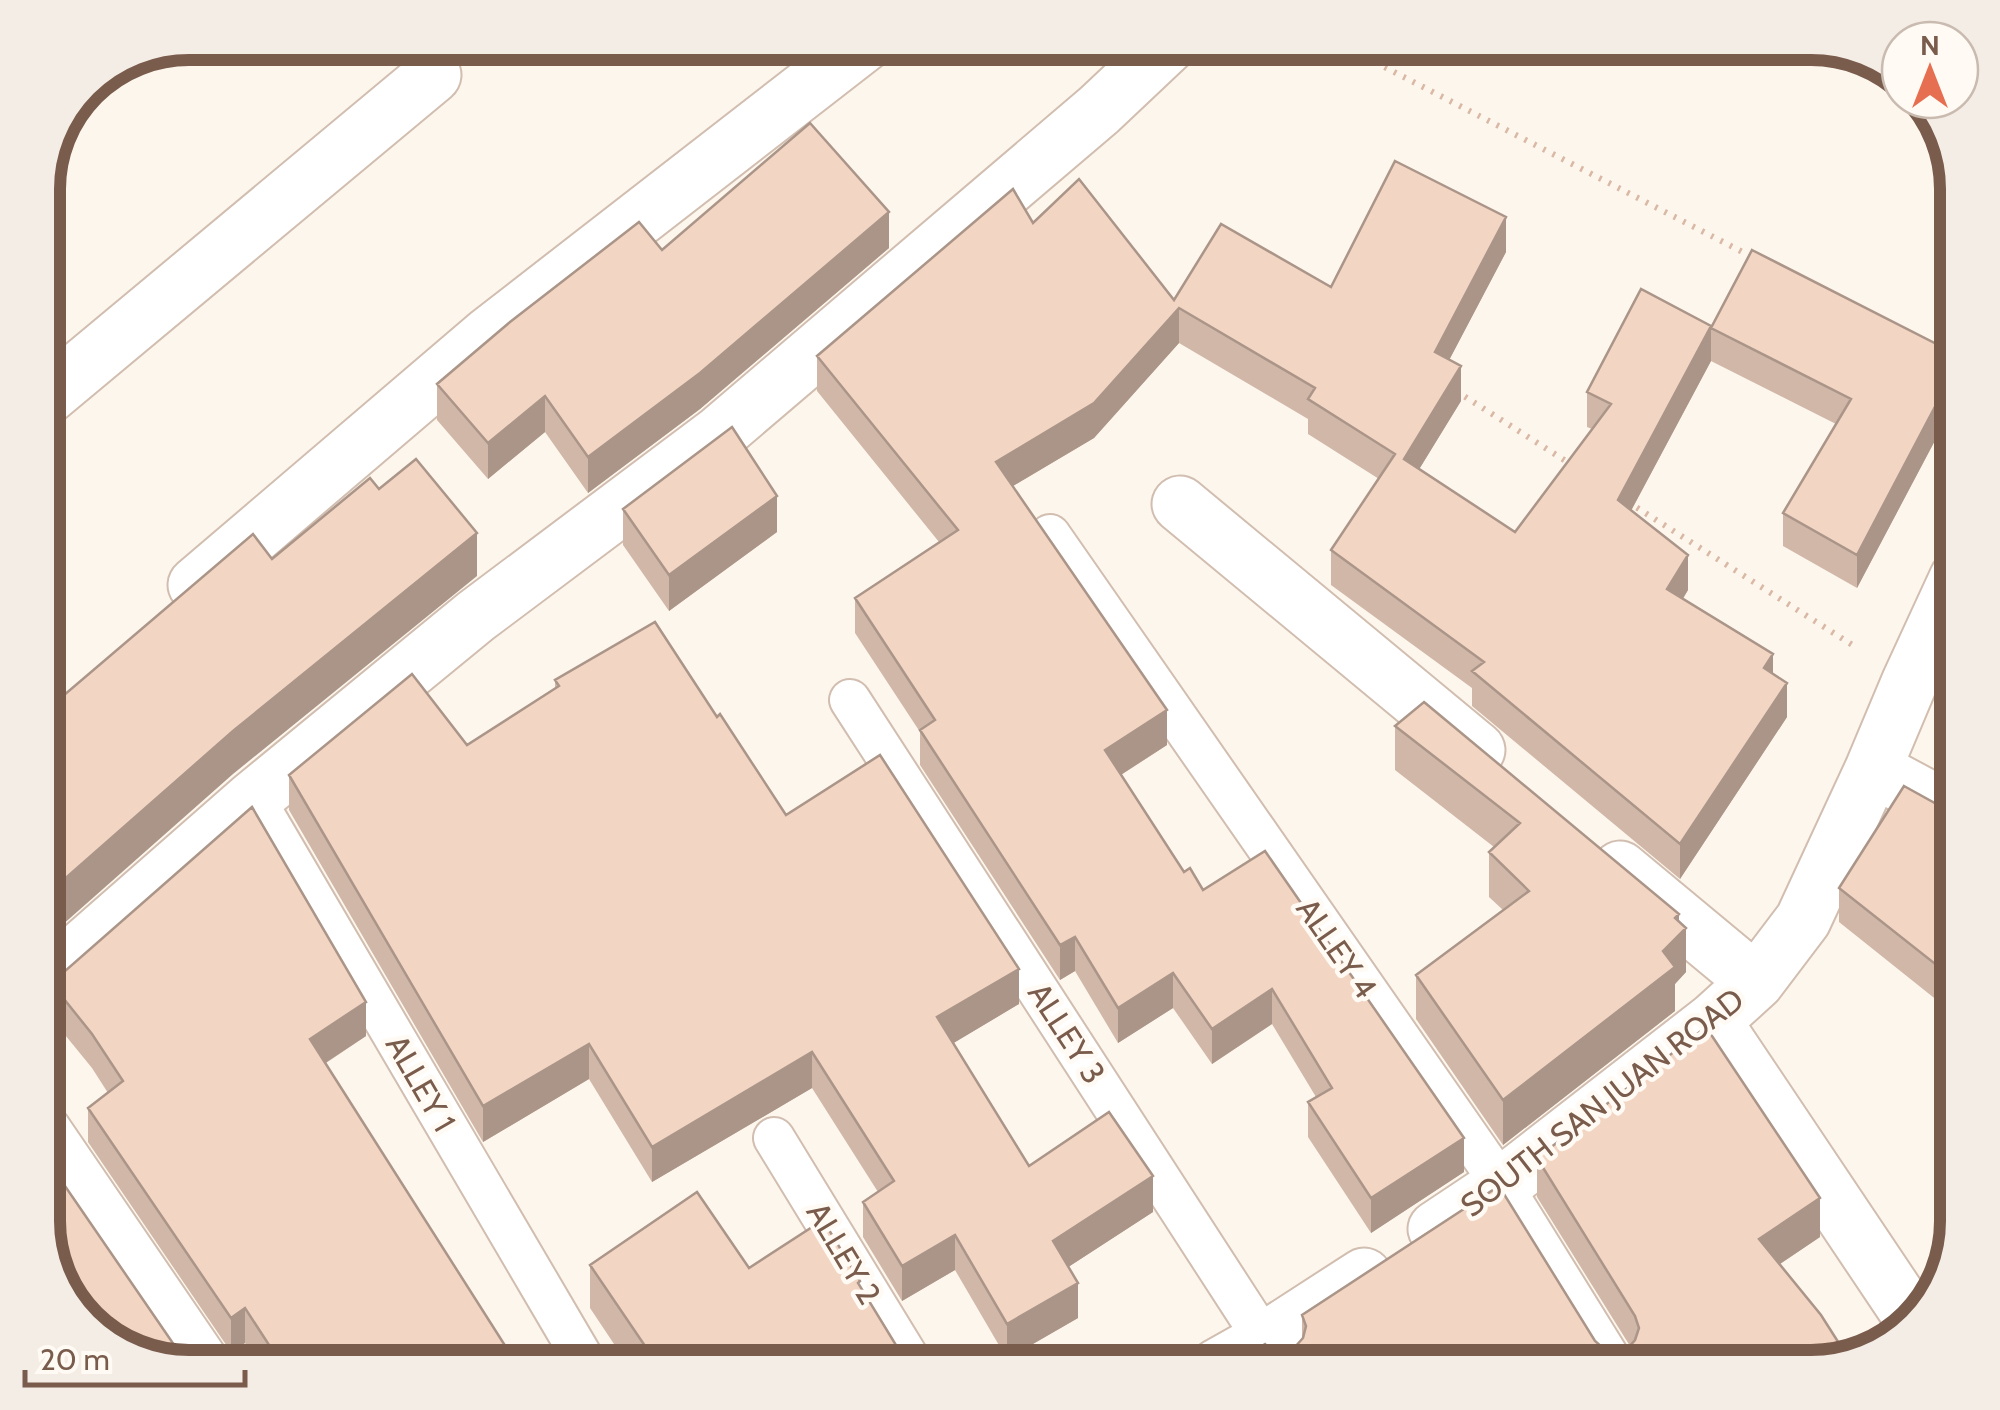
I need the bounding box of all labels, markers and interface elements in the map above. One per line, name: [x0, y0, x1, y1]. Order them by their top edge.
north arrow: [1880, 20, 1980, 120]
text: N: [1920, 28, 1940, 62]
street label: ALLEY 4: [1289, 890, 1385, 1006]
street label: ALLEY 3: [1020, 975, 1114, 1091]
street label: SOUTH SAN JUAN ROAD: [1453, 979, 1751, 1225]
street label: ALLEY 1: [378, 1028, 464, 1138]
street label: ALLEY 2: [799, 1195, 889, 1311]
scale bar: [25, 1325, 245, 1387]
text: 20 m: [40, 1341, 110, 1378]

